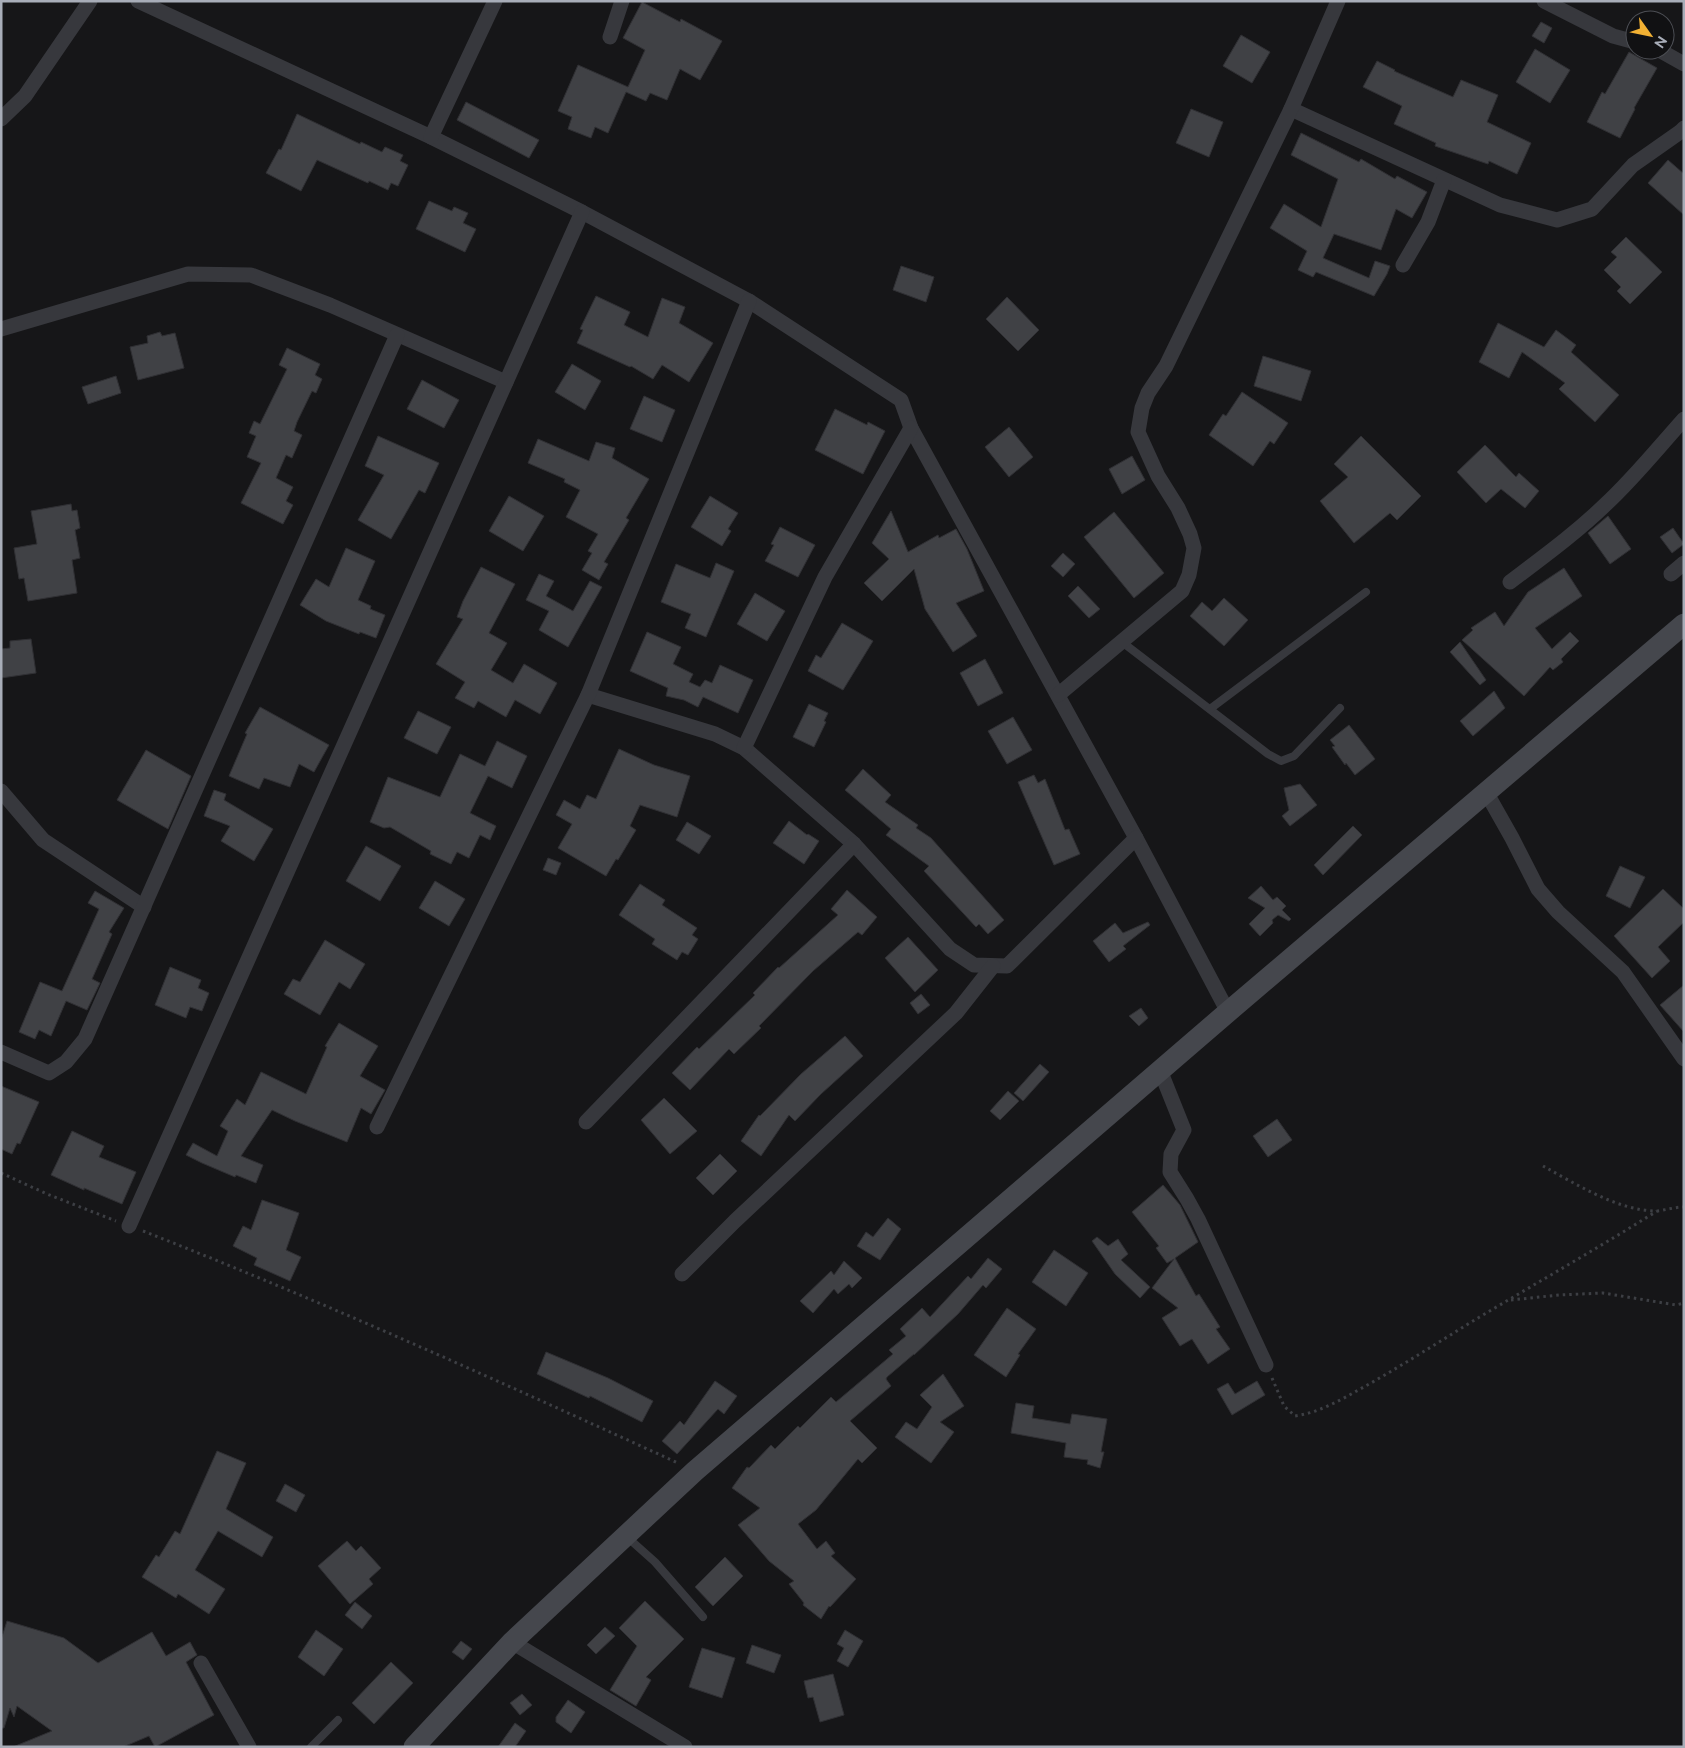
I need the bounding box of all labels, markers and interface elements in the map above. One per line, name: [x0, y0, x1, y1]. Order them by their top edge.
north arrow: [1625, 10, 1675, 60]
text: N: [1651, 33, 1671, 51]

